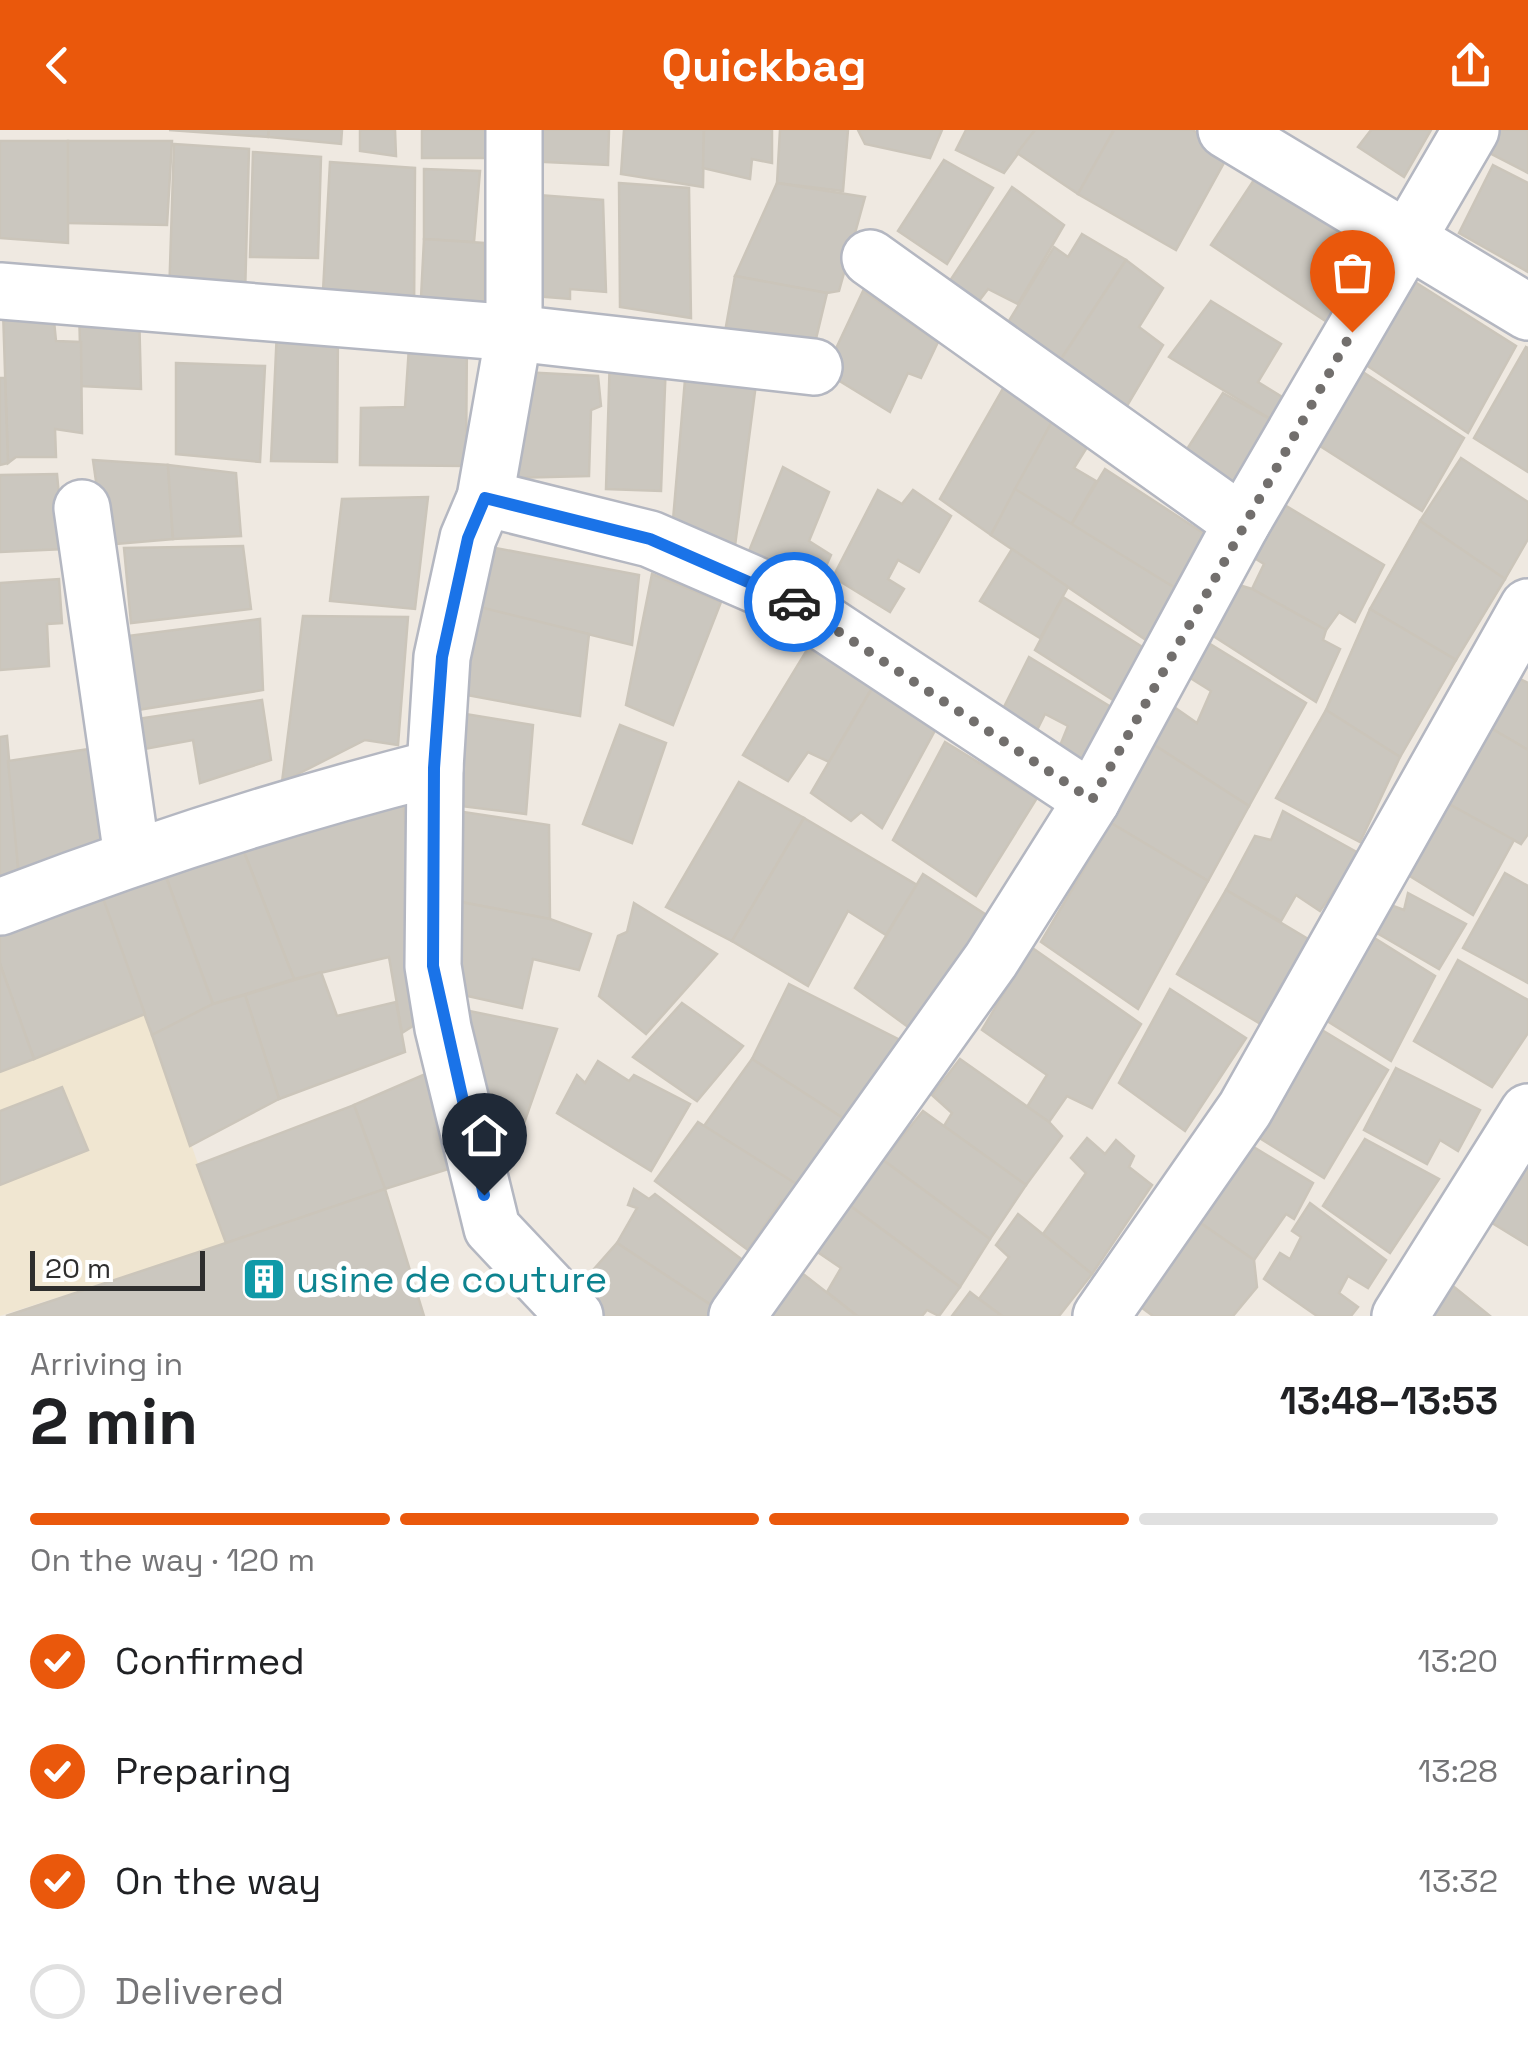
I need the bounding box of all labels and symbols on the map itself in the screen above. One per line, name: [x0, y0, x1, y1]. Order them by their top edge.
pin: [1310, 230, 1395, 333]
courier: [744, 552, 844, 652]
pin: [442, 1093, 527, 1196]
scale bar: [30, 1246, 205, 1290]
place label: usine de couture: [296, 1255, 607, 1303]
building icon: usine de couture: [241, 1256, 287, 1302]

